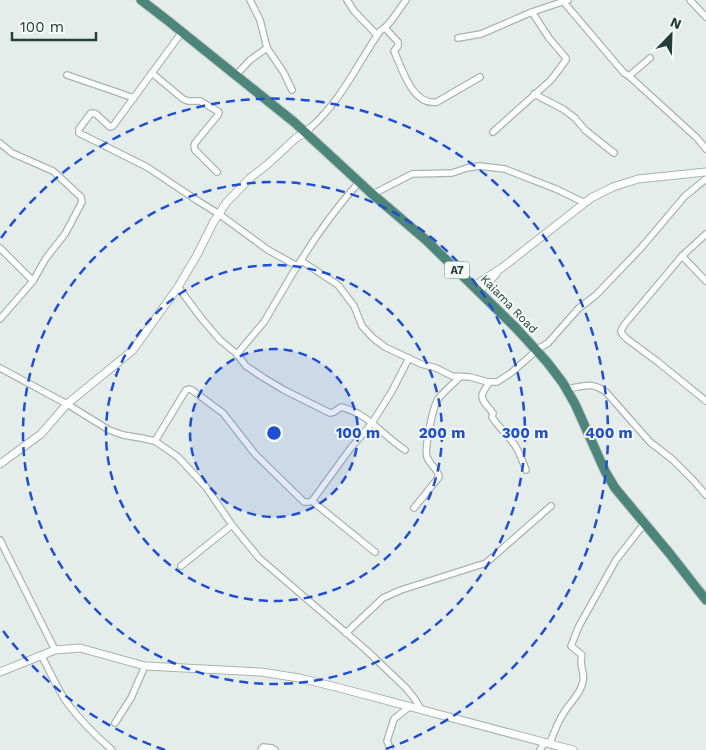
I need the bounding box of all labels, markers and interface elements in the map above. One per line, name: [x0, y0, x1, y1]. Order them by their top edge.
scale bar: [12, 10, 96, 42]
north arrow: [646, 10, 696, 60]
text: N: [668, 14, 684, 32]
text: 100 m: [20, 18, 64, 36]
road number: A7: [444, 262, 470, 278]
street label: Kaiama Road: [478, 272, 540, 336]
centre of rings: [265, 424, 283, 442]
text: 100 m: [336, 424, 380, 442]
text: 200 m: [419, 424, 465, 442]
text: 300 m: [502, 424, 548, 442]
text: 400 m: [585, 424, 633, 442]

